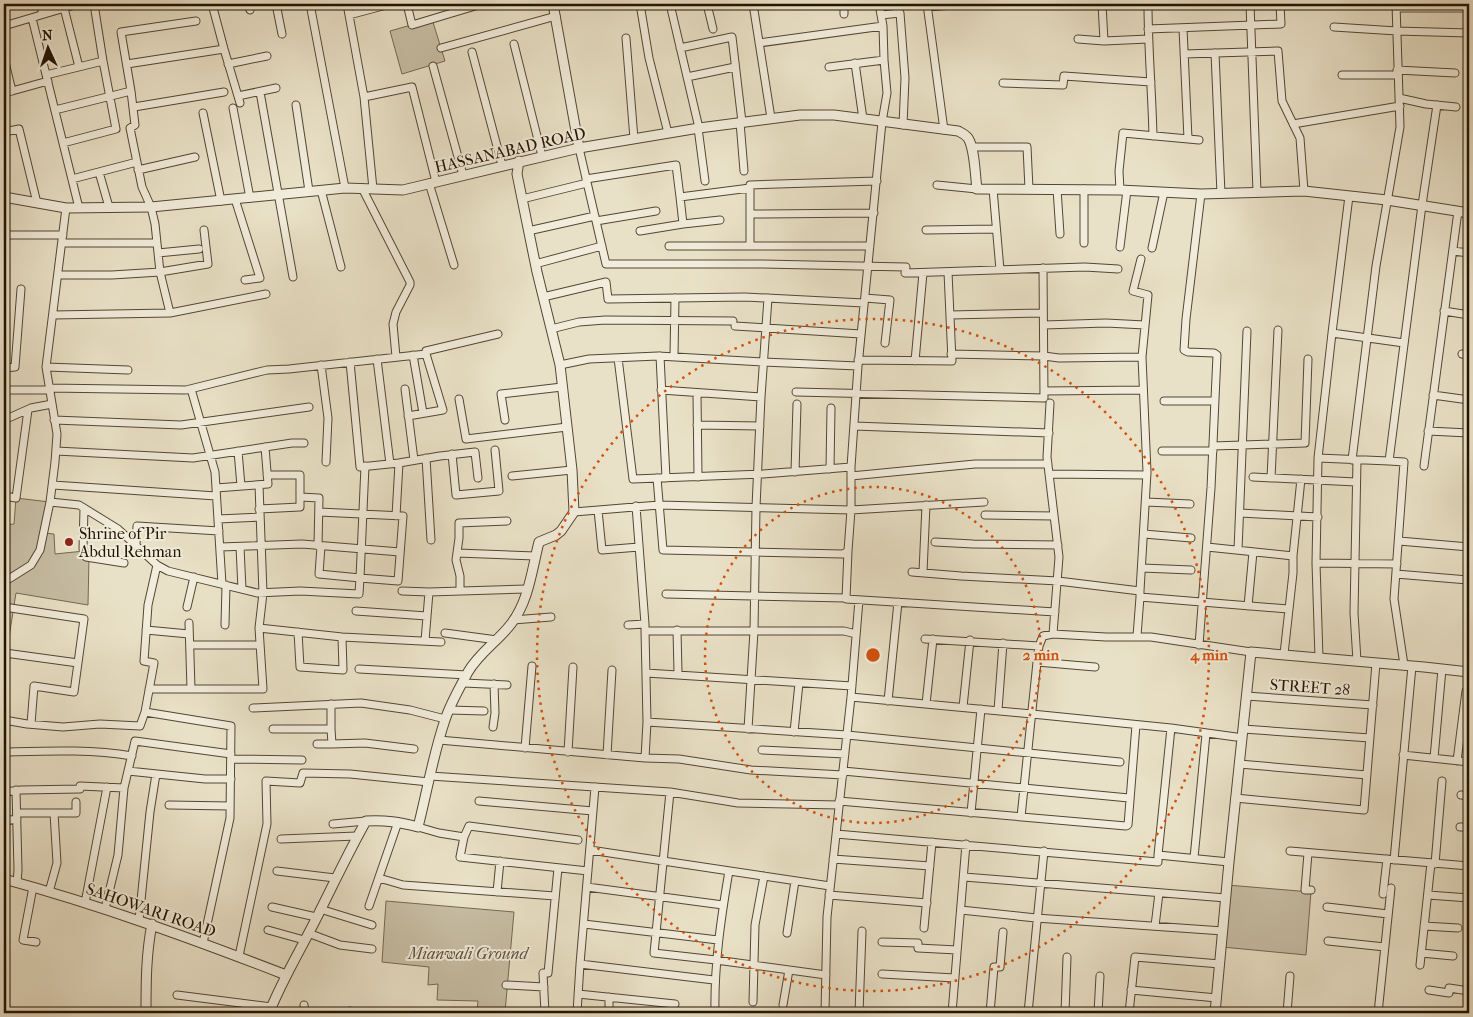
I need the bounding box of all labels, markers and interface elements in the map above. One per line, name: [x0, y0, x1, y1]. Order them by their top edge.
north arrow: [22, 22, 72, 72]
text: N: [42, 27, 53, 44]
street label: HASSANABAD ROAD: [432, 123, 588, 177]
place label: Shrine of Pir Abdul Rehman: [78, 524, 182, 561]
marker: Shrine of Pir Abdul Rehman: [63, 536, 75, 548]
centre of rings: [864, 646, 882, 664]
text: 2 min: [1023, 646, 1060, 664]
text: 4 min: [1189, 646, 1228, 664]
street label: STREET 28: [1269, 675, 1351, 699]
street label: SAHOWARI ROAD: [84, 879, 218, 941]
park label: Mianwali Ground: [407, 944, 530, 963]

